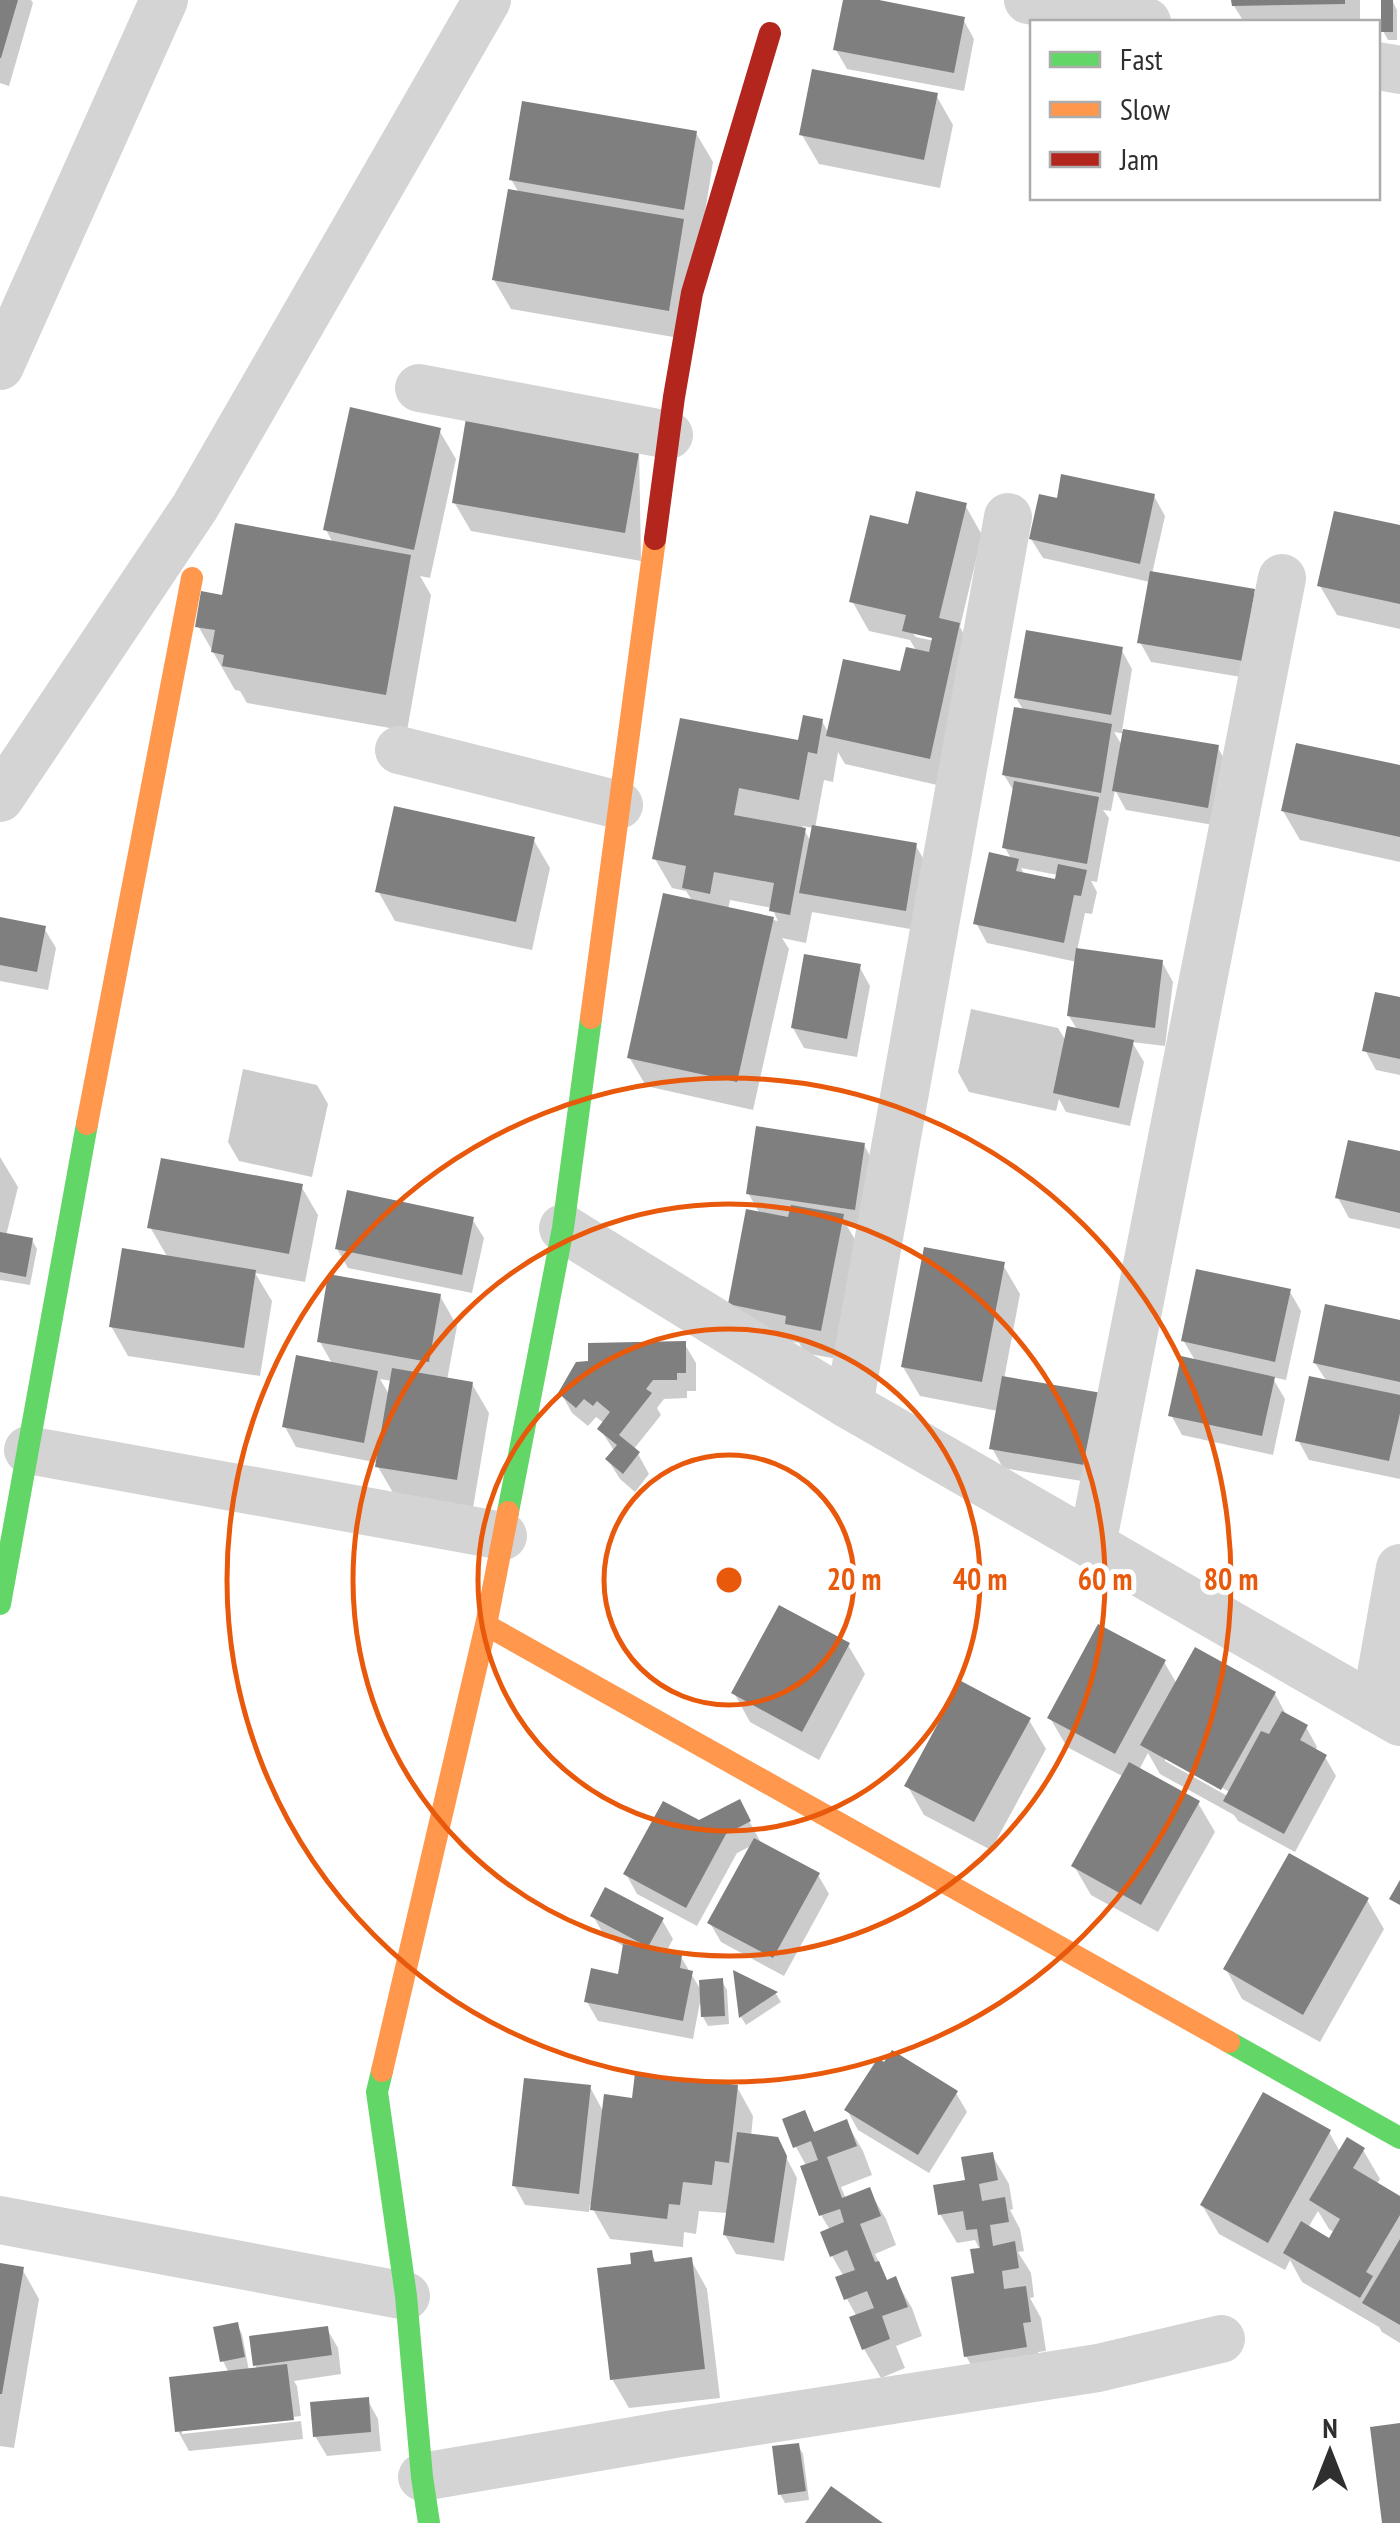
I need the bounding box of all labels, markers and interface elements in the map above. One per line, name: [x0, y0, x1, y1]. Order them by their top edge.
legend: [1030, 20, 1380, 200]
text: Fast: [1120, 39, 1164, 78]
text: Slow: [1120, 89, 1171, 128]
text: Jam: [1119, 139, 1159, 178]
text: 20 m: [827, 1559, 881, 1598]
text: 40 m: [953, 1559, 1007, 1598]
text: 60 m: [1078, 1559, 1132, 1598]
text: 80 m: [1204, 1559, 1258, 1598]
centre of rings: [711, 1562, 747, 1598]
north arrow: [1280, 2403, 1380, 2503]
text: N: [1322, 2409, 1338, 2446]

